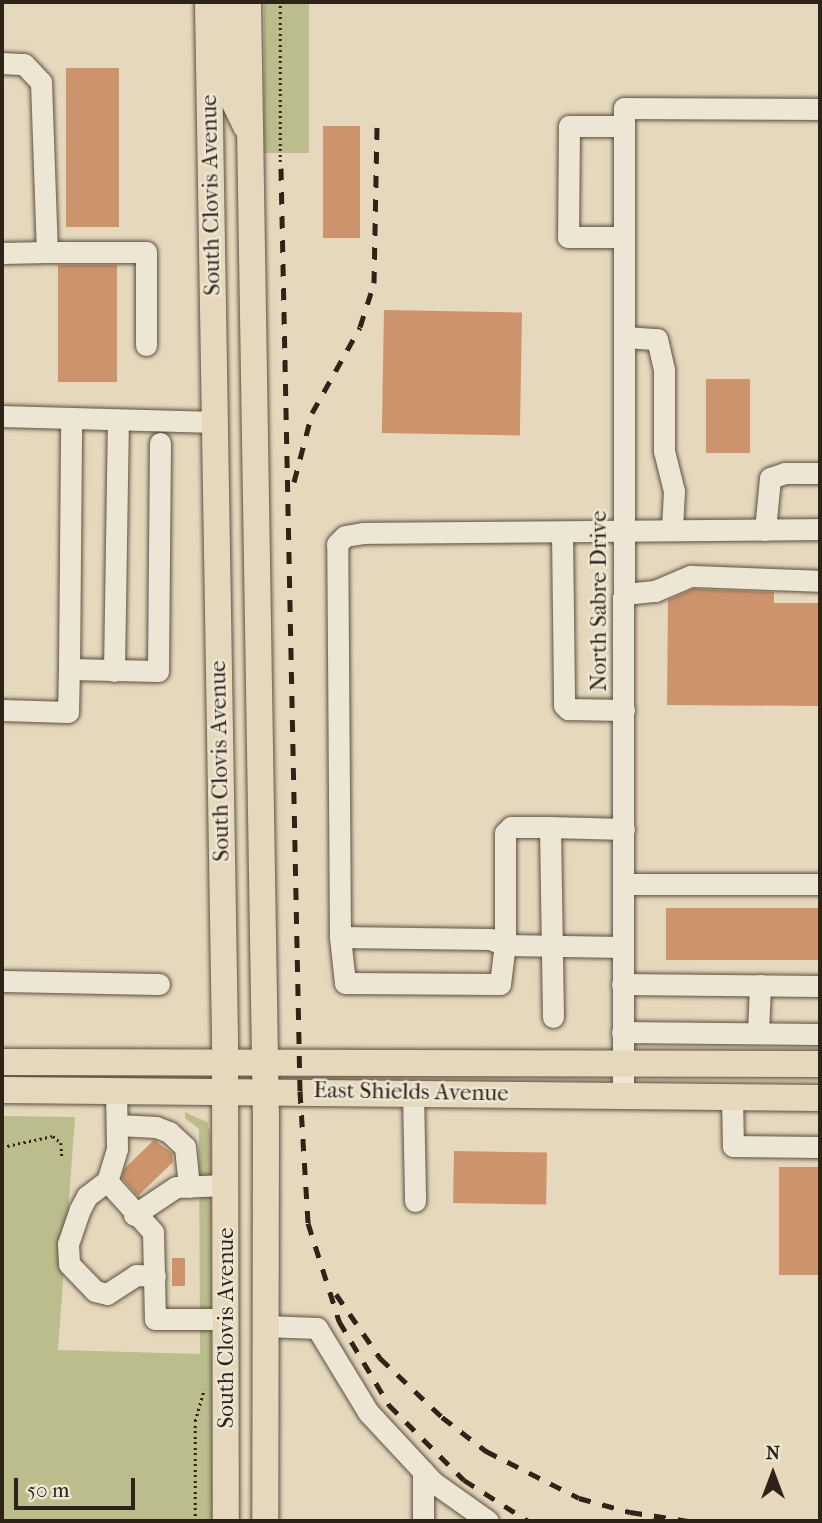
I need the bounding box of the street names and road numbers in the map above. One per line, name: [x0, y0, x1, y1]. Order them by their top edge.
street label: South Clovis Avenue: [195, 94, 227, 296]
street label: North Sabre Drive: [585, 510, 613, 692]
street label: South Clovis Avenue: [204, 660, 236, 862]
street label: East Shields Avenue: [313, 1076, 509, 1108]
street label: South Clovis Avenue: [212, 1227, 240, 1429]

